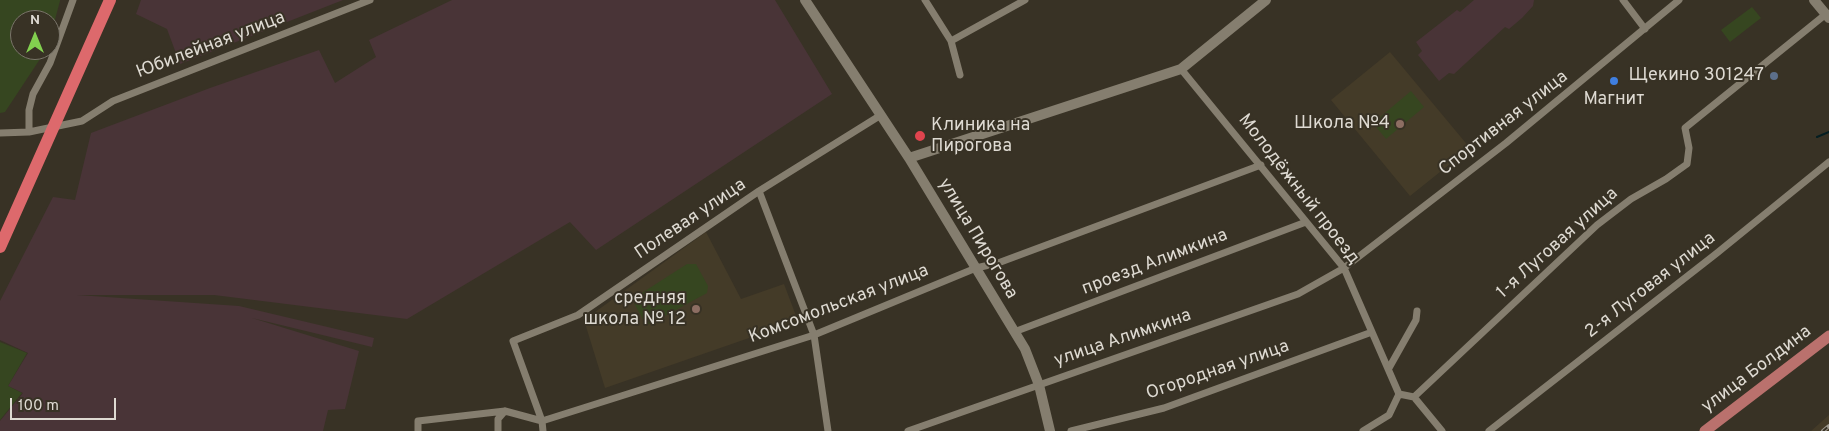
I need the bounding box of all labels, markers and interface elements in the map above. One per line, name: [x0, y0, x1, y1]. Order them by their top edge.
street label: Юбилейная улица: [133, 8, 289, 84]
north arrow: [10, 10, 60, 60]
text: N: [30, 12, 40, 29]
place label: Щекино 301247: [1628, 65, 1764, 87]
street label: Спортивная улица: [1435, 67, 1573, 181]
marker: Щекино 301247: [1768, 70, 1780, 82]
marker: Магнит: [1608, 75, 1620, 87]
place label: Магнит: [1584, 89, 1644, 111]
street label: Молодёжный проезд: [1233, 110, 1363, 270]
place label: Школа №4: [1294, 113, 1390, 135]
place label: Клиника на Пирогова: [931, 115, 1030, 158]
marker: Школа №4: [1394, 118, 1406, 130]
marker: Клиника на Пирогова: [913, 129, 927, 143]
street label: Полевая улица: [631, 175, 751, 265]
street label: улица Пирогова: [932, 175, 1022, 303]
street label: 1-я Луговая улица: [1493, 184, 1623, 304]
street label: проезд Алимкина: [1079, 225, 1231, 301]
street label: 2-я Луговая улица: [1582, 228, 1720, 344]
street label: Комсомольская улица: [746, 261, 932, 349]
place label: средняя школа № 12: [583, 288, 686, 330]
marker: средняя школа № 12: [690, 303, 702, 315]
street label: улица Алимкина: [1052, 305, 1194, 373]
street label: улица Болдина: [1698, 322, 1816, 418]
street label: Огородная улица: [1144, 336, 1292, 406]
scale bar: [12, 388, 119, 420]
text: 100 m: [18, 397, 59, 416]

